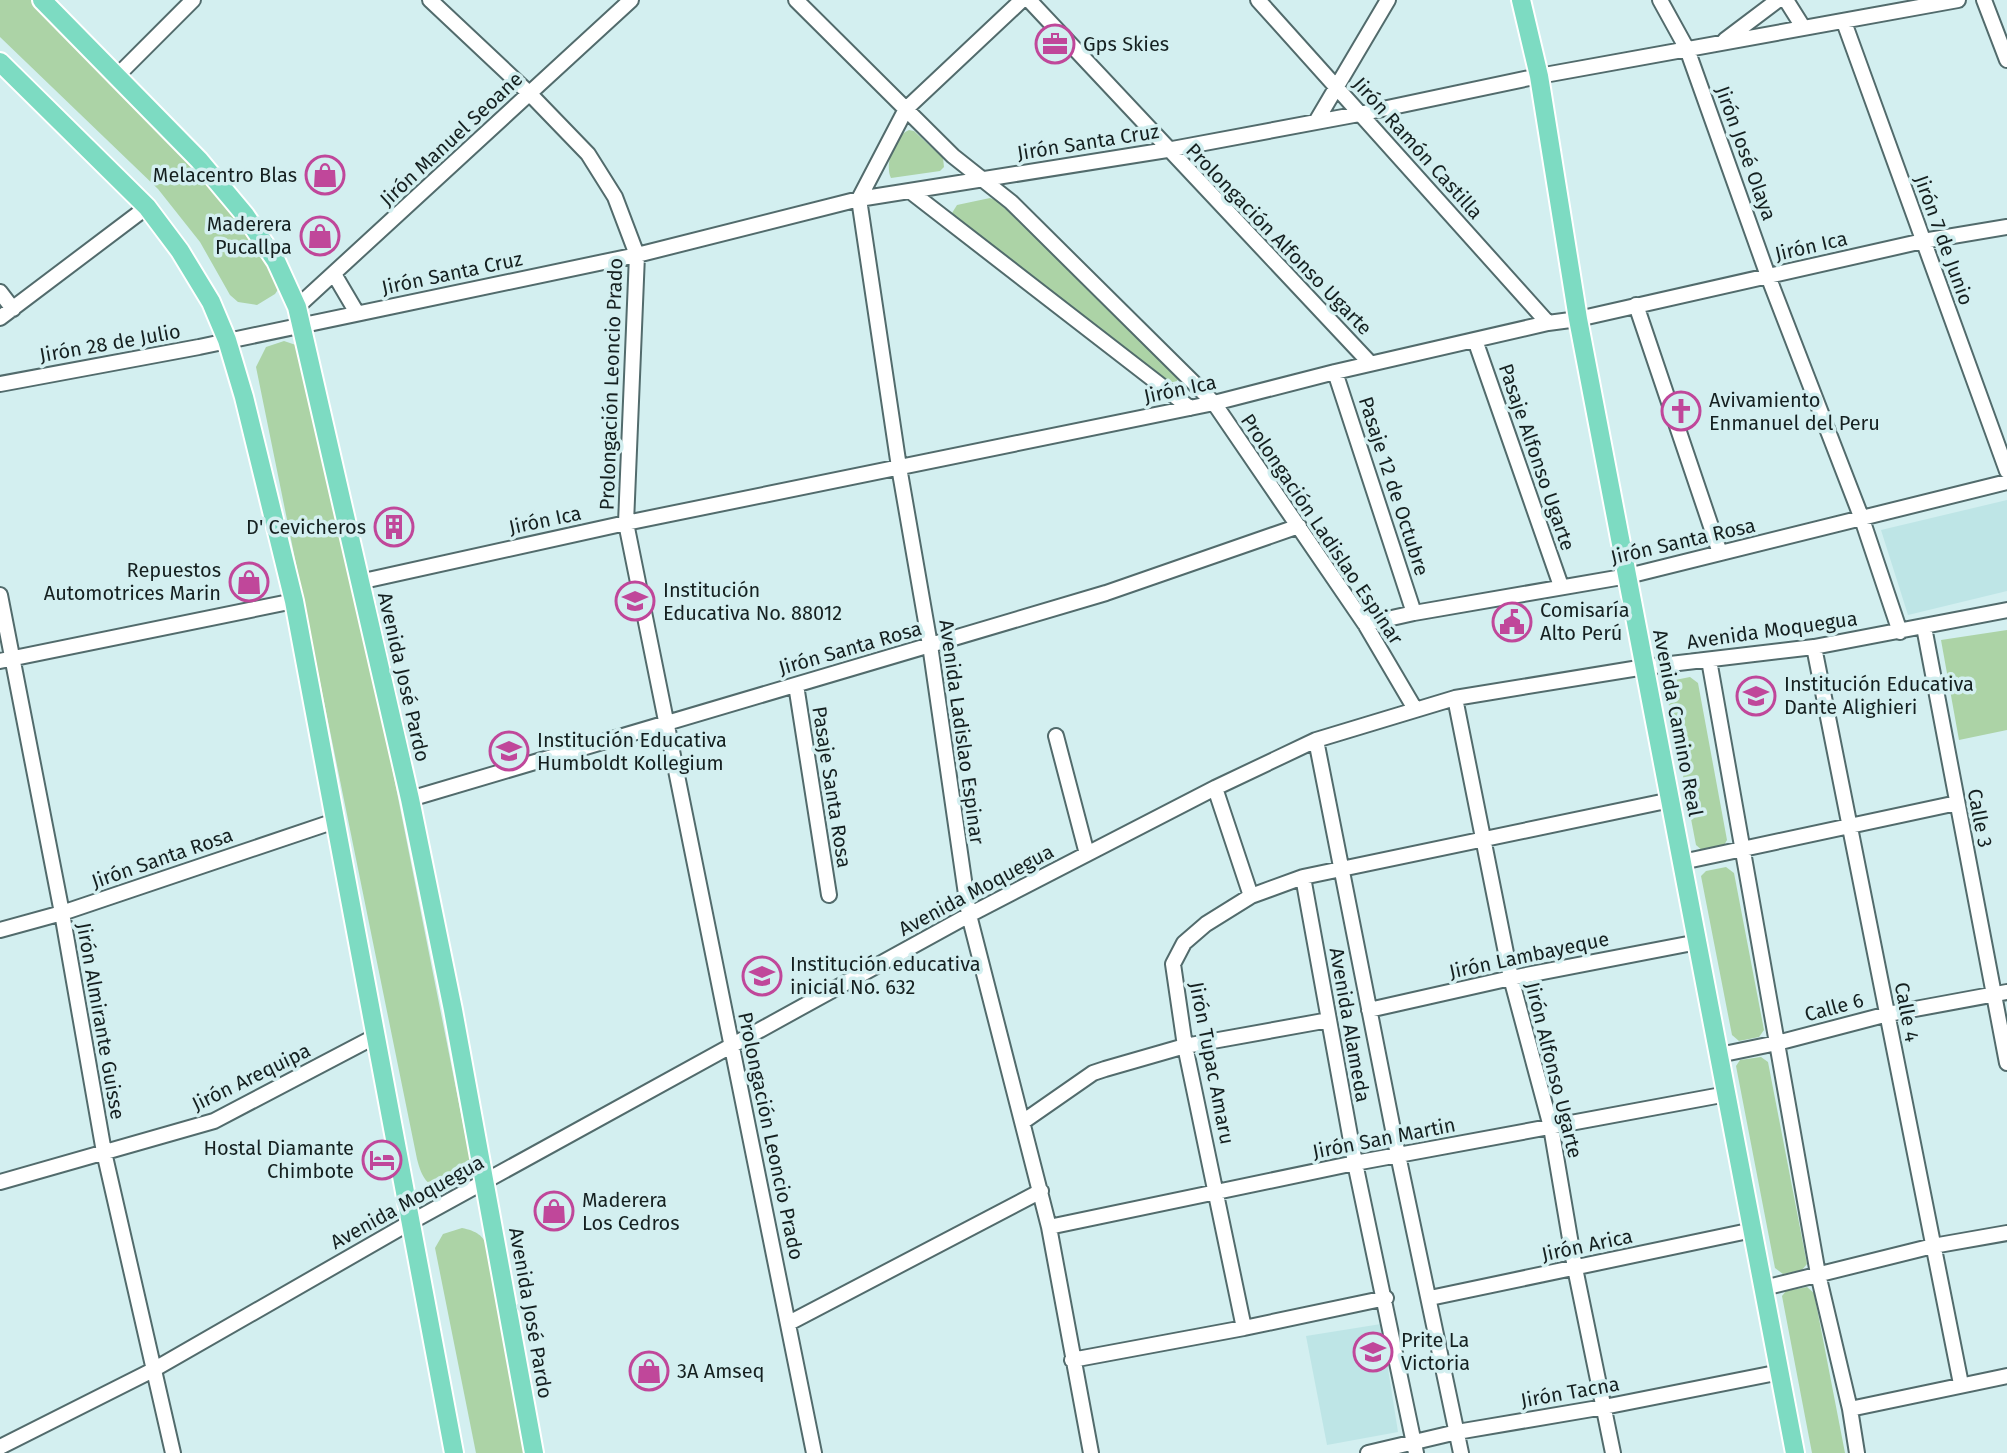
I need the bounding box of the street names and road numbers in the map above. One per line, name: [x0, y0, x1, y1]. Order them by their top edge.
street label: Jirón Manuel Seoane: [375, 67, 527, 211]
street label: Jirón Ramón Castilla: [1348, 72, 1488, 224]
street label: Jirón José Olaya: [1711, 82, 1781, 224]
street label: Jirón Santa Cruz: [1015, 119, 1161, 165]
street label: Prolongación Alfonso Ugarte: [1181, 138, 1377, 340]
street label: Jirón 7 de Junio: [1909, 172, 1979, 308]
street label: Jirón Ica: [1772, 226, 1850, 266]
street label: Jirón Santa Cruz: [379, 246, 525, 300]
street label: Prolongación Leoncio Prado: [595, 257, 627, 511]
street label: Jirón 28 de Julio: [38, 319, 182, 367]
street label: Pasaje Alfonso Ugarte: [1494, 360, 1580, 554]
street label: Jirón Ica: [1141, 370, 1219, 408]
street label: Pasaje 12 de Octubre: [1354, 393, 1434, 579]
street label: Prolongación Ladislao Espinar: [1236, 409, 1408, 649]
street label: Jirón Ica: [506, 501, 584, 539]
street label: Jirón Santa Rosa: [1608, 513, 1758, 569]
street label: Avenida José Pardo: [373, 590, 435, 764]
street label: Avenida Moquegua: [1685, 606, 1859, 654]
street label: Jirón Santa Rosa: [776, 616, 924, 680]
street label: Avenida Ladislao Espinar: [934, 618, 990, 846]
street label: Avenida Camino Real: [1648, 627, 1708, 819]
street label: Pasaje Santa Rosa: [807, 705, 857, 869]
street label: Calle 3: [1963, 787, 1997, 849]
street label: Jirón Santa Rosa: [88, 823, 236, 893]
street label: Avenida Moquegua: [894, 839, 1058, 941]
street label: Jirón Almirante Guisse: [72, 921, 130, 1121]
street label: Jirón Lambayeque: [1447, 926, 1611, 984]
street label: Avenida Alameda: [1325, 946, 1375, 1104]
street label: Jirón Alfonso Ugarte: [1520, 979, 1588, 1161]
street label: Jirón Tupac Amaru: [1184, 980, 1240, 1146]
street label: Calle 4: [1889, 980, 1925, 1044]
street label: Calle 6: [1802, 988, 1866, 1026]
street label: Prolongación Leoncio Prado: [733, 1010, 809, 1262]
street label: Jirón Arequipa: [188, 1038, 314, 1116]
street label: Jirón San Martin: [1310, 1112, 1458, 1164]
street label: Avenida Moquegua: [326, 1150, 488, 1254]
street label: Jirón Arica: [1539, 1224, 1635, 1266]
street label: Avenida José Pardo: [504, 1226, 558, 1400]
street label: Jirón Tacna: [1519, 1372, 1621, 1412]

